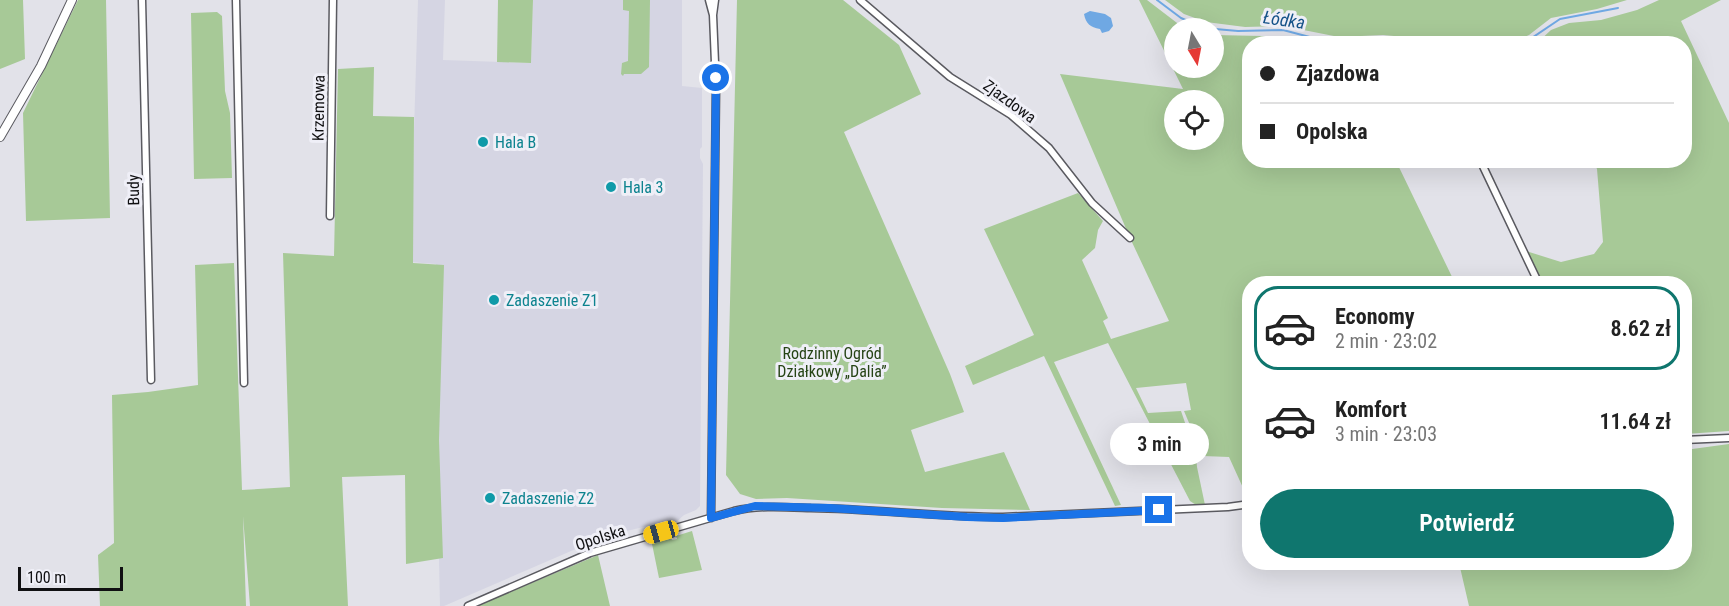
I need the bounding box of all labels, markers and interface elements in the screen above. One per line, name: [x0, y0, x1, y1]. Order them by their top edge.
water label: Łódka: [1262, 6, 1306, 33]
north arrow: [1164, 18, 1224, 78]
map controls: [1164, 18, 1224, 150]
text: Zjazdowa: [1296, 61, 1379, 86]
route start: [702, 64, 729, 91]
street label: Krzemowa: [308, 75, 329, 141]
street label: Zjazdowa: [980, 76, 1040, 127]
button: locate: [1164, 90, 1224, 150]
text: Opolska: [1296, 119, 1368, 144]
place label: Hala B: [495, 133, 536, 152]
marker: Hala B: [476, 135, 490, 149]
street label: Budy: [124, 174, 143, 206]
place label: Hala 3: [623, 178, 664, 197]
marker: Hala 3: [604, 180, 618, 194]
place label: Zadaszenie Z1: [506, 291, 598, 310]
marker: Zadaszenie Z1: [487, 293, 501, 307]
icon: car: [1263, 301, 1317, 355]
text: Economy: [1335, 304, 1415, 329]
text: 8.62 zł: [1610, 316, 1671, 341]
text: 2 min · 23:02: [1335, 329, 1437, 353]
park label: Rodzinny Ogród Działkowy „Dalia”: [777, 344, 887, 381]
icon: car: [1263, 394, 1317, 448]
text: Komfort: [1335, 397, 1407, 422]
text: 11.64 zł: [1599, 409, 1671, 434]
text: 3 min · 23:03: [1335, 422, 1437, 446]
callout: 3 min: [1110, 423, 1208, 465]
text: 3 min: [1137, 432, 1182, 456]
place label: Zadaszenie Z2: [502, 489, 594, 508]
button: Potwierdź: [1260, 489, 1674, 558]
marker: Zadaszenie Z2: [483, 491, 497, 505]
route end: [1145, 496, 1172, 523]
car: [641, 518, 681, 546]
street label: Opolska: [573, 521, 628, 554]
scale bar: [18, 564, 123, 592]
text: 100 m: [27, 568, 66, 587]

